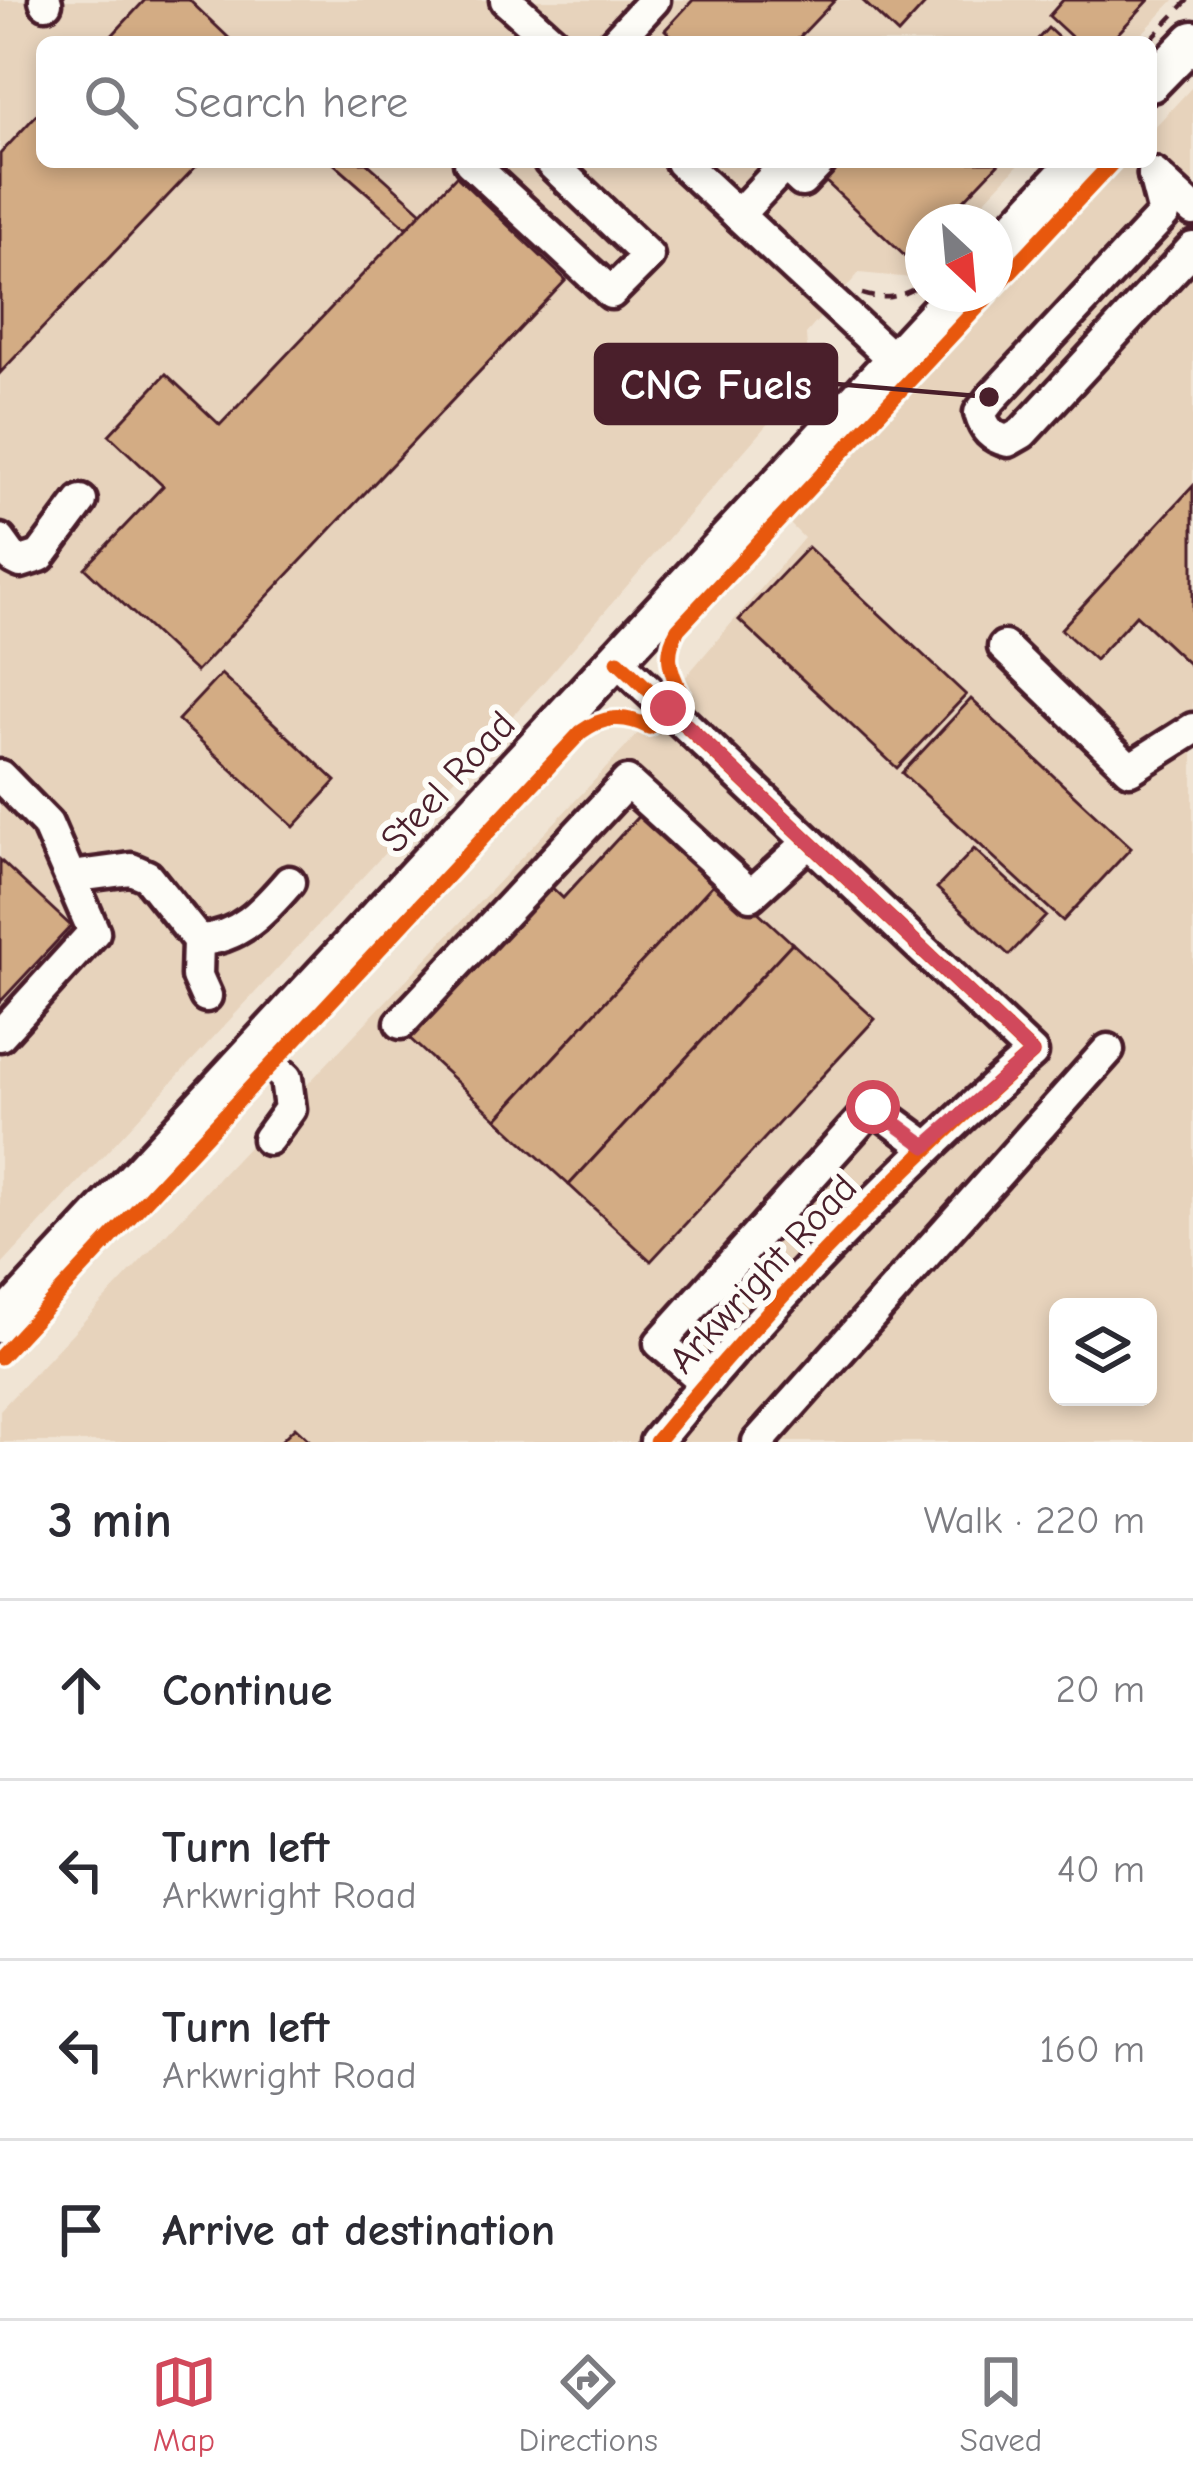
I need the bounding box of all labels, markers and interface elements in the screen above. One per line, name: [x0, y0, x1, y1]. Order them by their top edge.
search box: [36, 36, 1157, 168]
icon: search: [78, 69, 144, 135]
text: Search here: [174, 76, 408, 128]
north arrow: [905, 204, 1013, 312]
callout: CNG Fuels: [596, 345, 836, 423]
text: CNG Fuels: [620, 361, 812, 410]
route end: [641, 681, 695, 735]
street label: Steel Road: [371, 702, 525, 862]
route start: [846, 1080, 900, 1134]
street label: Arkwright Road: [660, 1166, 866, 1382]
map controls: [1049, 1298, 1157, 1406]
button: layers: [1049, 1298, 1157, 1406]
text: 3 min: [48, 1491, 172, 1550]
text: Walk · 220 m: [924, 1498, 1145, 1543]
icon: ahead: [48, 1657, 114, 1723]
text: Continue: [162, 1664, 332, 1716]
text: 20 m: [1056, 1667, 1145, 1712]
text: Turn left: [162, 1821, 329, 1873]
icon: left: [48, 1837, 114, 1903]
text: 40 m: [1057, 1847, 1145, 1892]
text: Arkwright Road: [162, 1873, 417, 1918]
text: Turn left: [162, 2001, 329, 2053]
icon: left: [48, 2017, 114, 2083]
text: 160 m: [1039, 2027, 1145, 2072]
text: Arkwright Road: [162, 2053, 417, 2098]
icon: arrive: [48, 2197, 114, 2263]
text: Arrive at destination: [162, 2204, 555, 2256]
tab: Map: [151, 2349, 217, 2459]
tab: Directions: [519, 2349, 658, 2459]
tab: Saved: [960, 2349, 1042, 2459]

